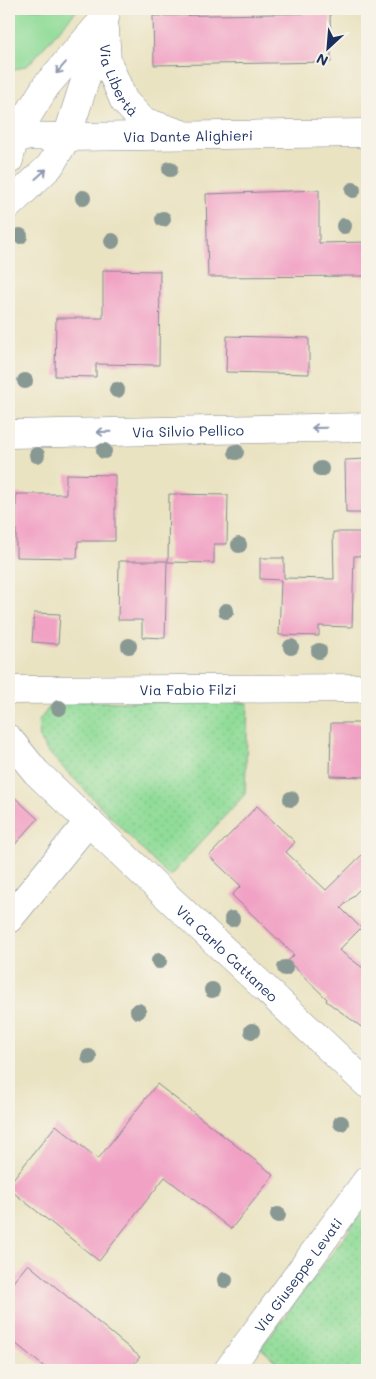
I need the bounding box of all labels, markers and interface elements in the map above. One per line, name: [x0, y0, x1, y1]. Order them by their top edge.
north arrow: [304, 22, 354, 72]
street label: Via Libertà: [96, 44, 143, 120]
text: N: [313, 49, 331, 71]
one-way arrow: [56, 61, 67, 74]
street label: Via Dante Alighieri: [123, 125, 253, 146]
one-way arrow: [35, 168, 48, 180]
street label: Via Silvio Pellico: [132, 420, 244, 441]
one-way arrow: [311, 423, 327, 433]
one-way arrow: [96, 427, 112, 437]
street label: Via Fabio Filzi: [140, 679, 236, 699]
street label: Via Carlo Cattaneo: [172, 900, 282, 1005]
street label: Via Giuseppe Levati: [249, 1214, 346, 1336]

